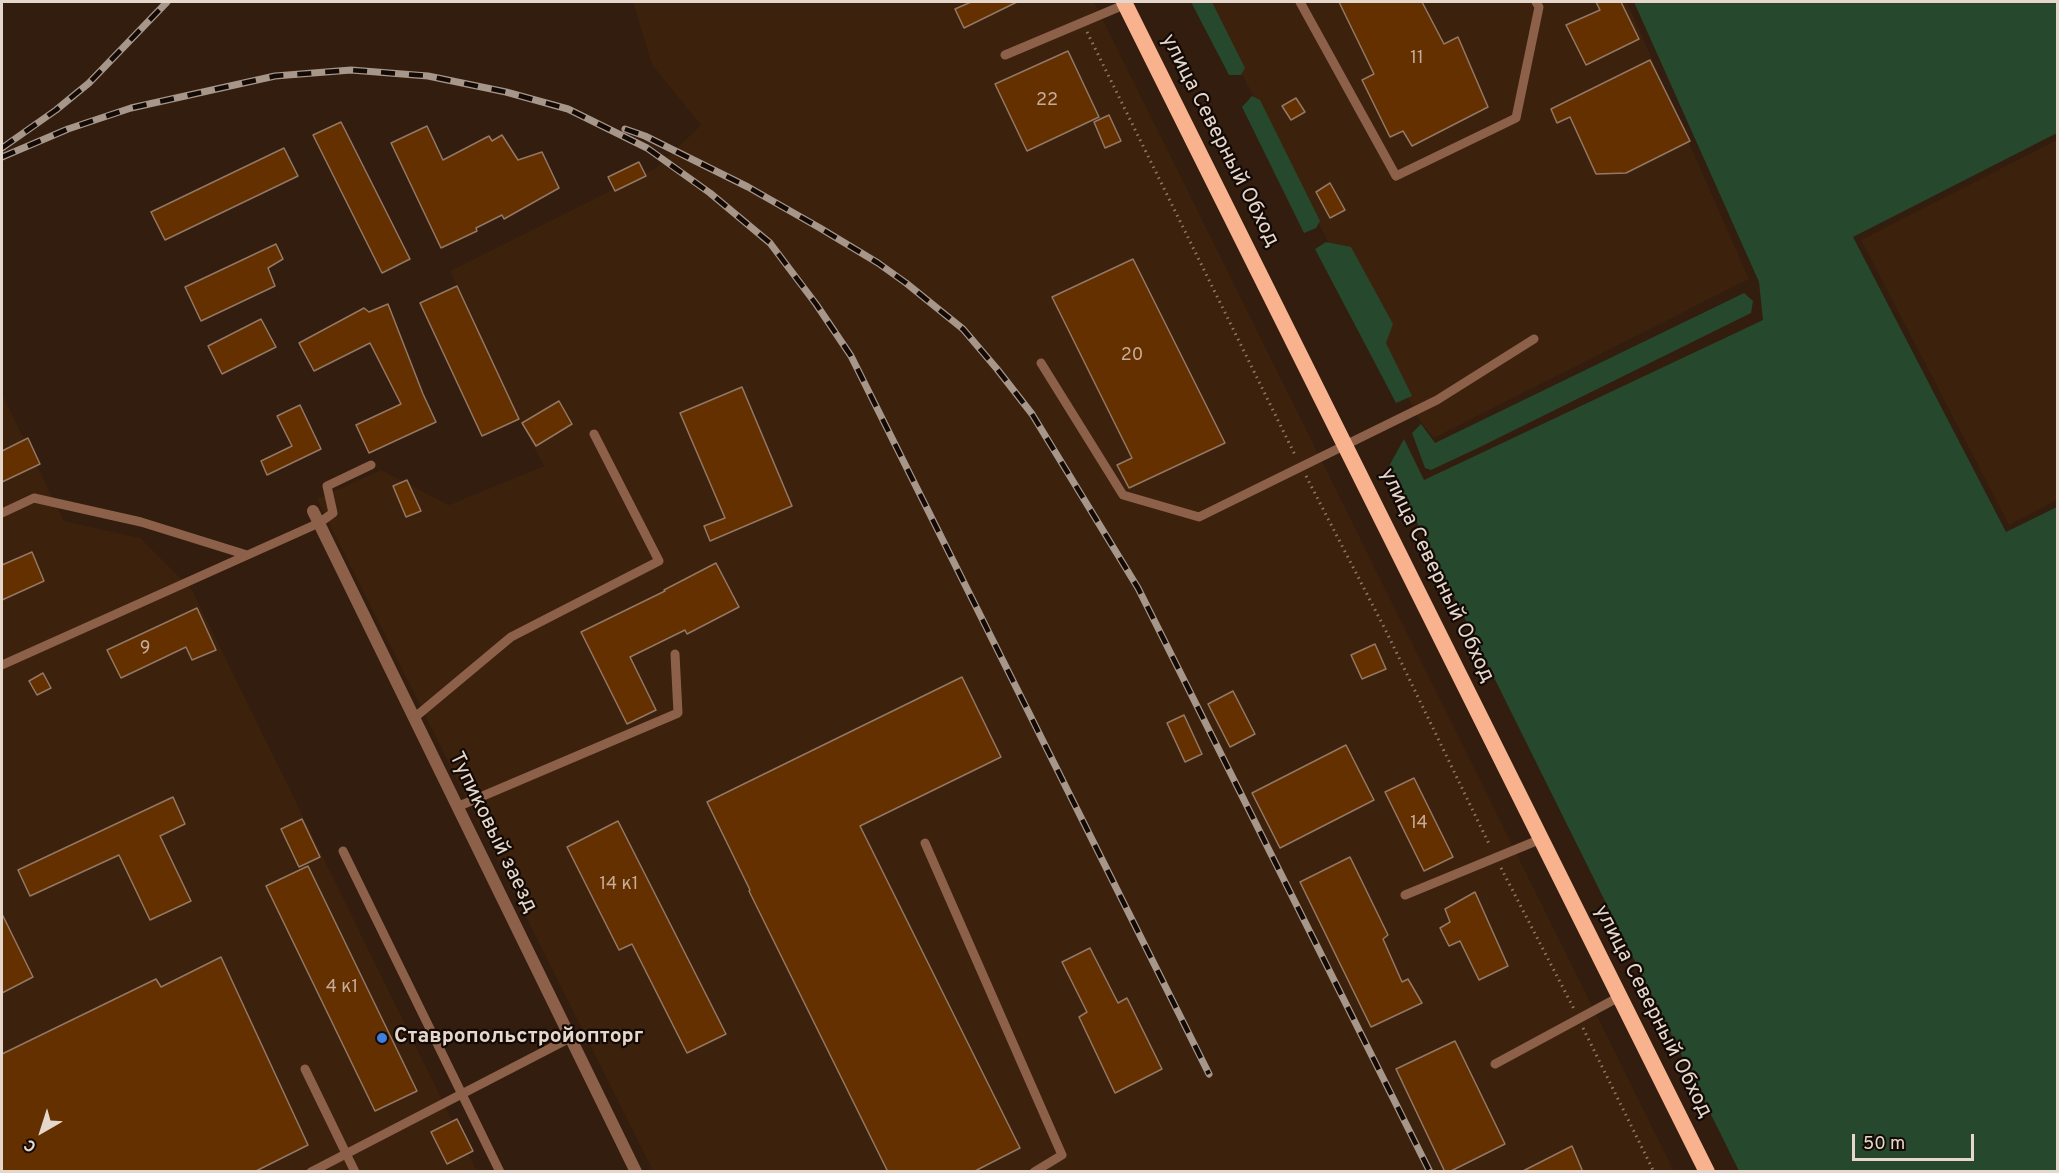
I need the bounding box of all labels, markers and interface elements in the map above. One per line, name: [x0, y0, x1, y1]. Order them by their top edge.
street label: улица Северный Обход: [1154, 30, 1284, 252]
house number: 11: [1410, 48, 1424, 70]
house number: 22: [1036, 90, 1058, 112]
house number: 20: [1121, 345, 1143, 367]
street label: улица Северный Обход: [1373, 465, 1499, 687]
house number: 9: [140, 638, 150, 660]
street label: Тупиковый заезд: [442, 748, 542, 918]
house number: 14: [1410, 813, 1428, 835]
house number: 14 к1: [600, 874, 638, 896]
street label: улица Северный Обход: [1587, 901, 1717, 1123]
house number: 4 к1: [326, 977, 358, 999]
place label: Ставропольстройопторг: [394, 1025, 643, 1051]
marker: Ставропольстройопторг: [375, 1031, 389, 1045]
north arrow: [12, 1101, 72, 1161]
scale bar: [1855, 1122, 1976, 1160]
text: 50 m: [1863, 1133, 1905, 1156]
text: С: [20, 1134, 41, 1156]

